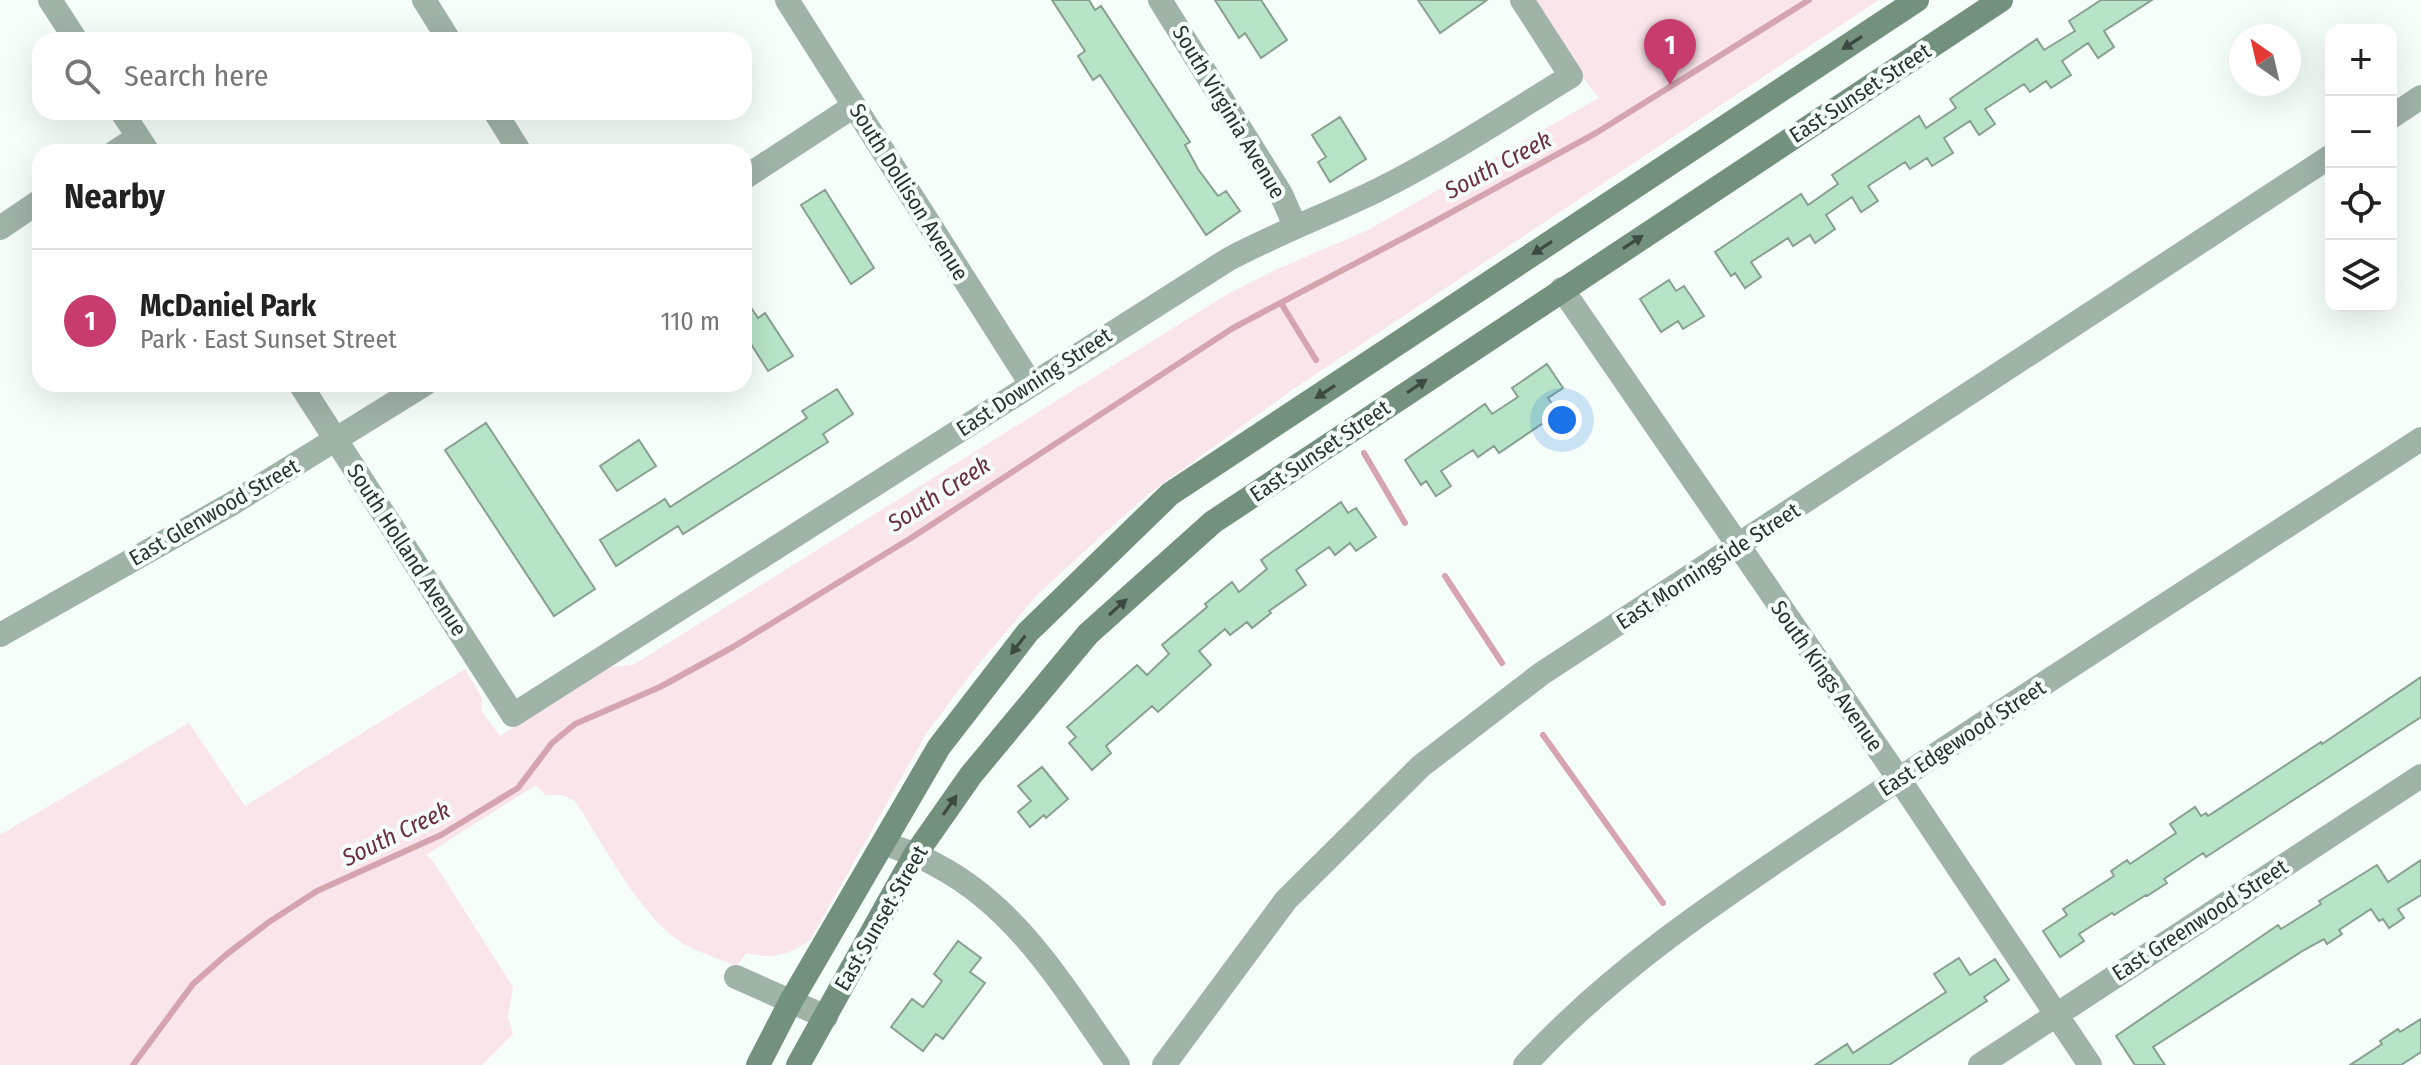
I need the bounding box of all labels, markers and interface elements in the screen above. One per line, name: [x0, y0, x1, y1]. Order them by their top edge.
pin: 1: [1644, 19, 1696, 85]
street label: South Virginia Avenue: [1167, 21, 1291, 203]
north arrow: [2229, 24, 2301, 96]
map controls: [2325, 24, 2397, 312]
button: +: [2325, 24, 2397, 96]
search box: [32, 32, 752, 120]
one-way arrow: [1841, 35, 1863, 50]
street label: East Sunset Street: [1784, 37, 1936, 149]
icon: search: [60, 54, 104, 98]
text: Search here: [124, 58, 269, 94]
button: −: [2325, 96, 2397, 168]
street label: South Dollison Avenue: [844, 99, 974, 285]
water label: South Creek: [1439, 125, 1556, 205]
button: locate: [2325, 168, 2397, 240]
text: Nearby: [64, 176, 165, 217]
one-way arrow: [1623, 235, 1644, 250]
button: layers: [2325, 240, 2397, 312]
one-way arrow: [1531, 241, 1552, 256]
text: McDaniel Park: [140, 288, 316, 324]
text: 1: [85, 306, 96, 337]
text: 110 m: [660, 306, 720, 337]
street label: East Downing Street: [951, 321, 1117, 442]
text: Park · East Sunset Street: [140, 324, 397, 355]
one-way arrow: [1406, 379, 1427, 394]
one-way arrow: [1314, 384, 1336, 399]
street label: East Sunset Street: [1245, 394, 1396, 508]
your location: [1542, 400, 1582, 440]
water label: South Creek: [882, 450, 996, 538]
street label: East Glenwood Street: [124, 452, 305, 572]
street label: South Holland Avenue: [341, 459, 473, 641]
street label: East Morningside Street: [1611, 496, 1805, 635]
street label: South Kings Avenue: [1765, 596, 1889, 756]
one-way arrow: [1108, 599, 1128, 616]
one-way arrow: [1010, 635, 1026, 655]
street label: East Edgewood Street: [1873, 674, 2051, 802]
one-way arrow: [942, 794, 957, 815]
water label: South Creek: [337, 796, 455, 873]
street label: East Sunset Street: [829, 840, 934, 995]
street label: East Greenwood Street: [2107, 853, 2294, 987]

